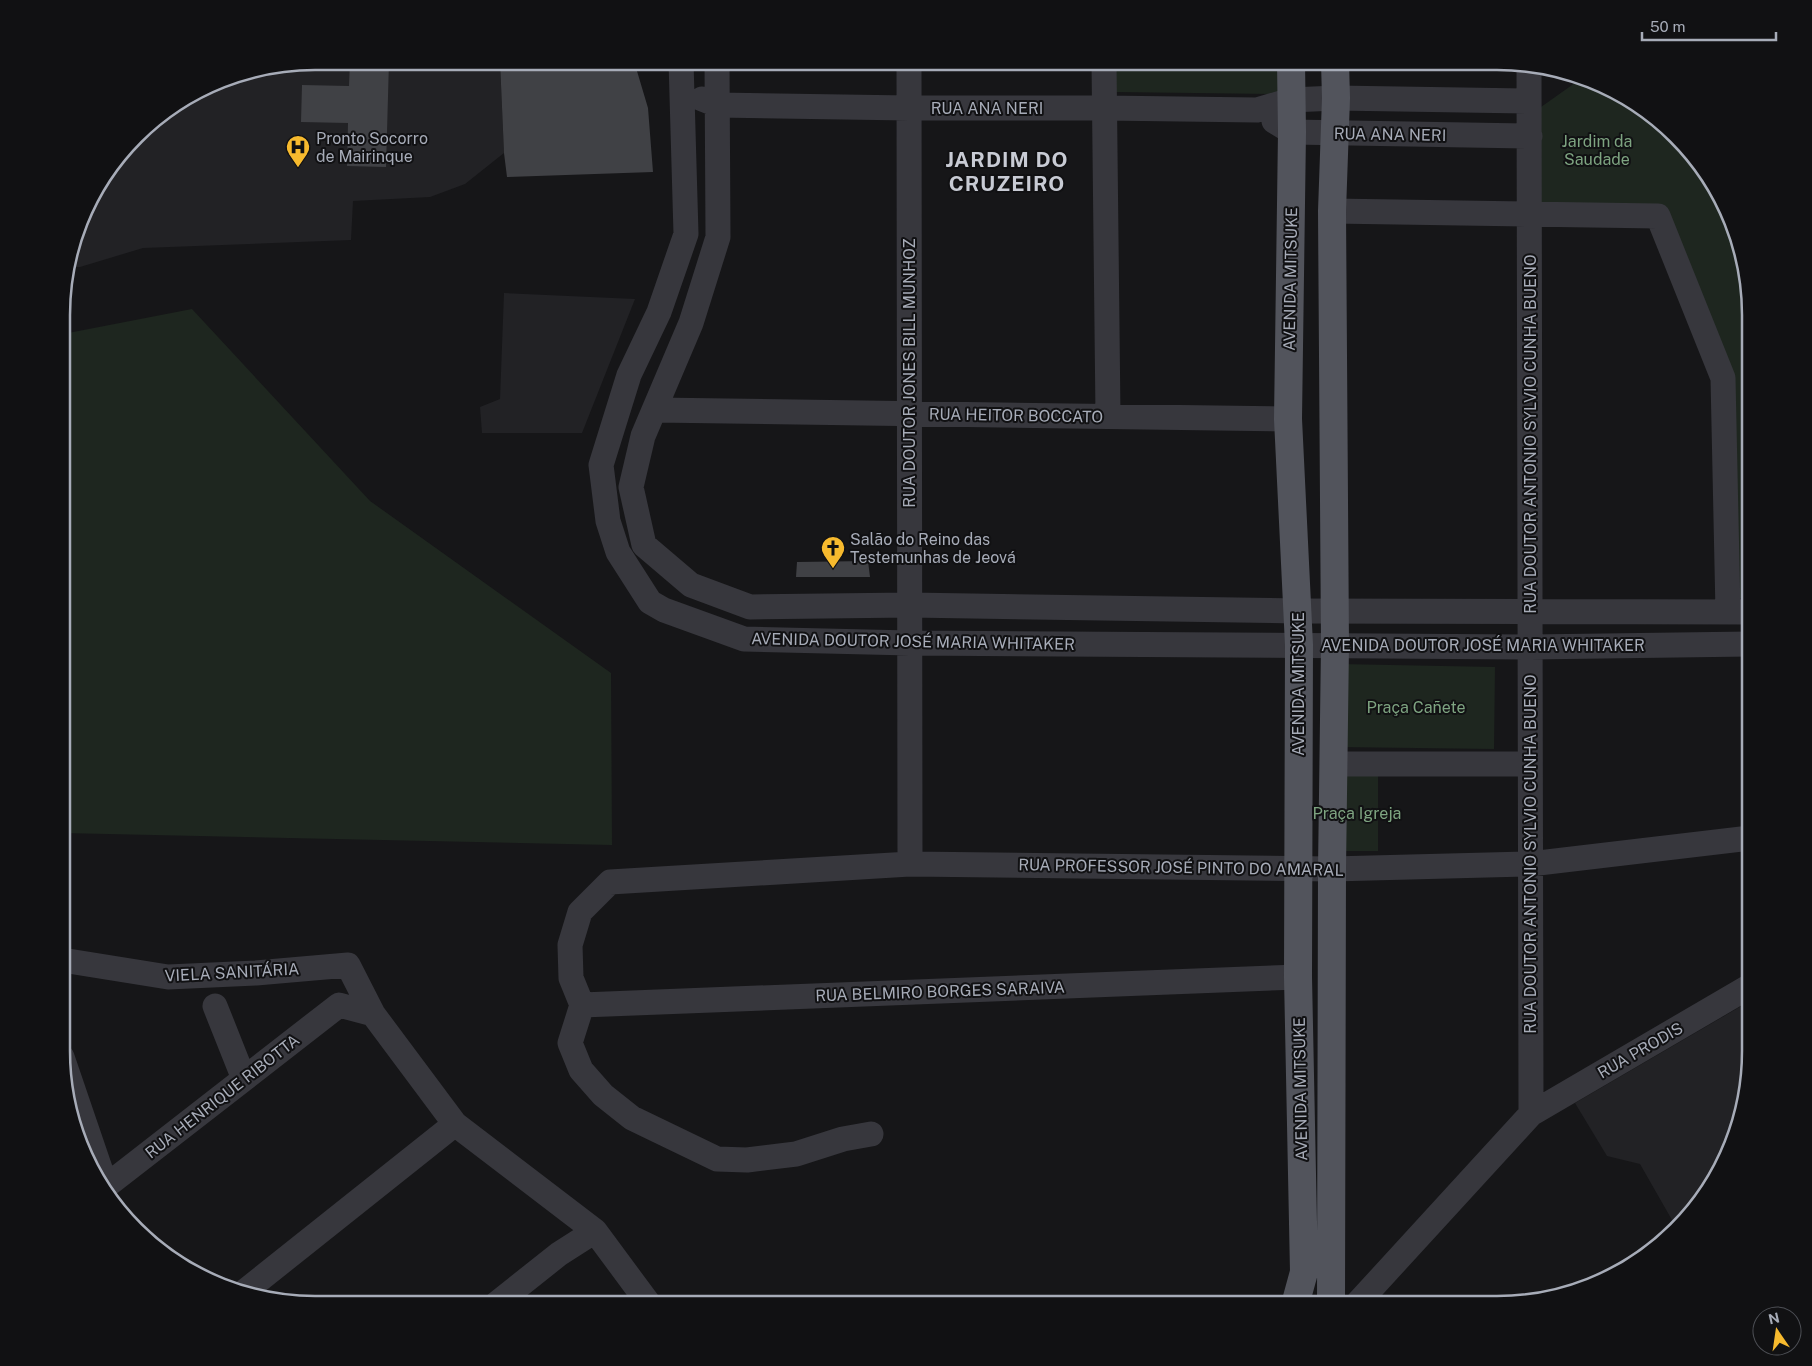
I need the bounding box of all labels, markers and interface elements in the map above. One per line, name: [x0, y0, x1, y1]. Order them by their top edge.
scale bar: [1642, 10, 1776, 42]
text: 50 m: [1650, 18, 1685, 35]
street label: RUA ANA NERI: [931, 99, 1043, 118]
street label: RUA ANA NERI: [1334, 124, 1446, 145]
place label: Pronto Socorro de Mairinque: [316, 129, 428, 166]
park label: Jardim da Saudade: [1562, 132, 1632, 169]
hospital icon: Pronto Socorro de Mairinque: [285, 134, 311, 168]
district label: JARDIM DO CRUZEIRO: [945, 147, 1069, 196]
street label: AVENIDA MITSUKE: [1280, 207, 1301, 351]
street label: RUA DOUTOR JONES BILL MUNHOZ: [900, 238, 919, 508]
street label: RUA DOUTOR ANTONIO SYLVIO CUNHA BUENO: [1521, 254, 1540, 614]
street label: RUA HEITOR BOCCATO: [929, 404, 1103, 427]
place label: Salão do Reino das Testemunhas de Jeová: [850, 530, 1016, 567]
church icon: Salão do Reino das Testemunhas de Jeová: [820, 535, 846, 569]
street label: AVENIDA MITSUKE: [1289, 612, 1308, 756]
street label: AVENIDA DOUTOR JOSÉ MARIA WHITAKER: [751, 628, 1075, 654]
street label: AVENIDA DOUTOR JOSÉ MARIA WHITAKER: [1321, 635, 1645, 655]
street label: RUA DOUTOR ANTONIO SYLVIO CUNHA BUENO: [1521, 674, 1540, 1034]
park label: Praça Cañete: [1366, 698, 1466, 717]
park label: Praça Igreja: [1313, 804, 1401, 823]
street label: RUA PROFESSOR JOSÉ PINTO DO AMARAL: [1018, 854, 1344, 880]
street label: VIELA SANITÁRIA: [164, 958, 300, 986]
street label: RUA BELMIRO BORGES SARAIVA: [815, 978, 1065, 1005]
street label: AVENIDA MITSUKE: [1290, 1017, 1311, 1161]
street label: RUA PRODIS: [1594, 1018, 1686, 1083]
street label: RUA HENRIQUE RIBOTTA: [142, 1030, 303, 1162]
north arrow: [1752, 1306, 1802, 1356]
text: N: [1767, 1309, 1781, 1327]

